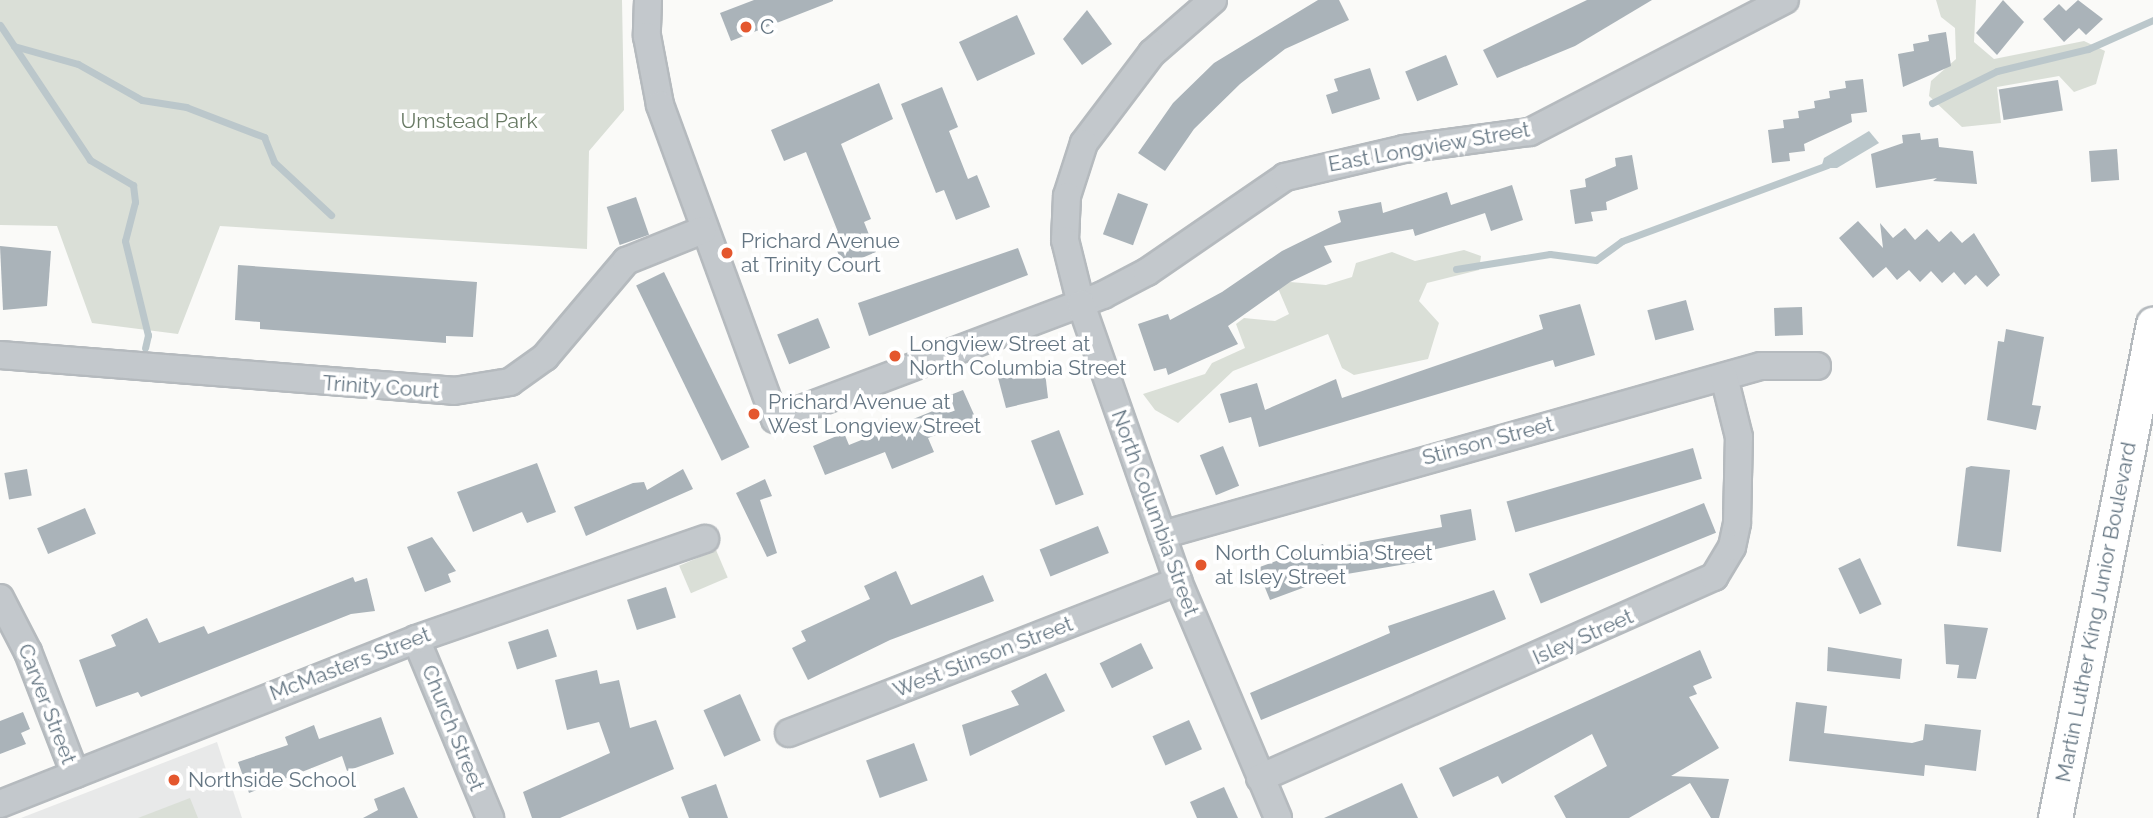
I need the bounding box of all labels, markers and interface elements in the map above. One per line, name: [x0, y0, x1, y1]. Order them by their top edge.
place label: C: [760, 14, 774, 40]
marker: C: [738, 19, 754, 35]
park label: Umstead Park: [400, 108, 538, 134]
street label: East Longview Street: [1326, 117, 1532, 177]
place label: Prichard Avenue at Trinity Court: [741, 228, 900, 278]
marker: Prichard Avenue at Trinity Court: [719, 245, 735, 261]
place label: Longview Street at North Columbia Street: [909, 331, 1126, 381]
marker: Longview Street at North Columbia Street: [887, 348, 903, 364]
street label: Trinity Court: [322, 370, 440, 404]
place label: Prichard Avenue at West Longview Street: [768, 389, 982, 439]
marker: Prichard Avenue at West Longview Street: [746, 406, 762, 422]
street label: North Columbia Street: [1106, 407, 1204, 619]
street label: Stinson Street: [1420, 411, 1556, 471]
street label: Martin Luther King Junior Boulevard: [2050, 439, 2142, 785]
place label: North Columbia Street at Isley Street: [1215, 540, 1432, 590]
marker: North Columbia Street at Isley Street: [1193, 557, 1209, 573]
street label: Isley Street: [1529, 604, 1637, 670]
street label: West Stinson Street: [890, 611, 1076, 703]
street label: McMasters Street: [266, 622, 434, 706]
street label: Carver Street: [12, 640, 82, 768]
street label: Church Street: [416, 661, 490, 795]
place label: Northside School: [188, 767, 356, 793]
marker: Northside School: [166, 772, 182, 788]

